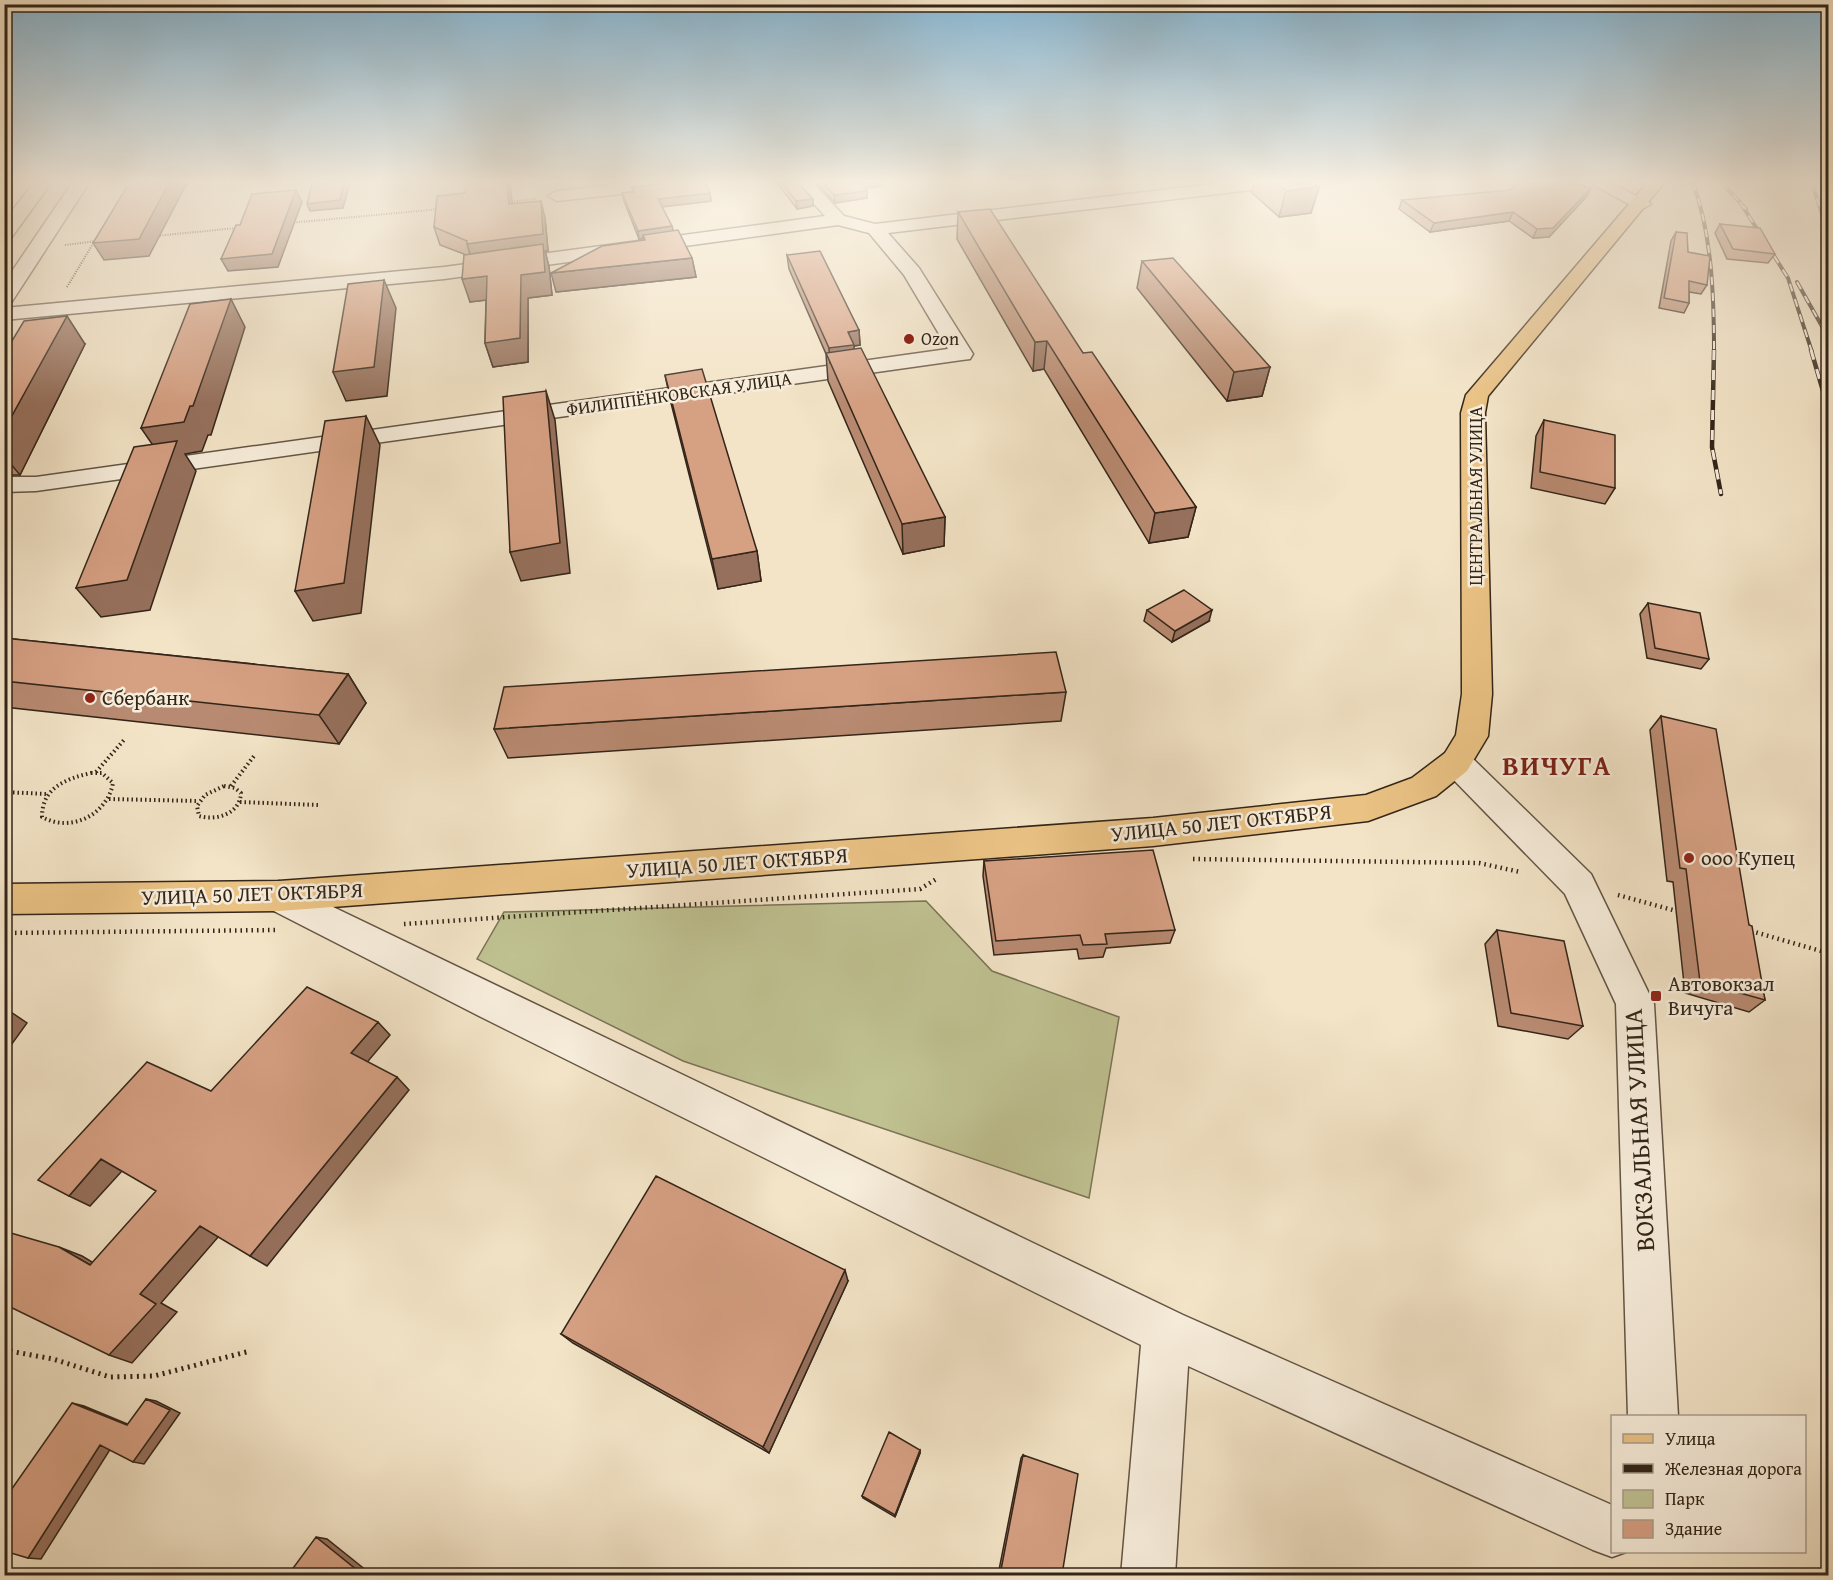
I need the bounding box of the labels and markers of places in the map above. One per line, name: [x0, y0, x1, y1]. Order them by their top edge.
place label: Ozon: [921, 325, 959, 352]
marker: Ozon: [902, 332, 916, 346]
place label: Сбербанк: [102, 682, 189, 713]
marker: Сбербанк: [83, 691, 97, 705]
place label: ооо Купец: [1701, 842, 1795, 873]
marker: ооо Купец: [1682, 851, 1696, 865]
place label: Автовокзал Вичуга: [1668, 968, 1775, 1023]
marker: Автовокзал Вичуга: [1649, 989, 1663, 1003]

